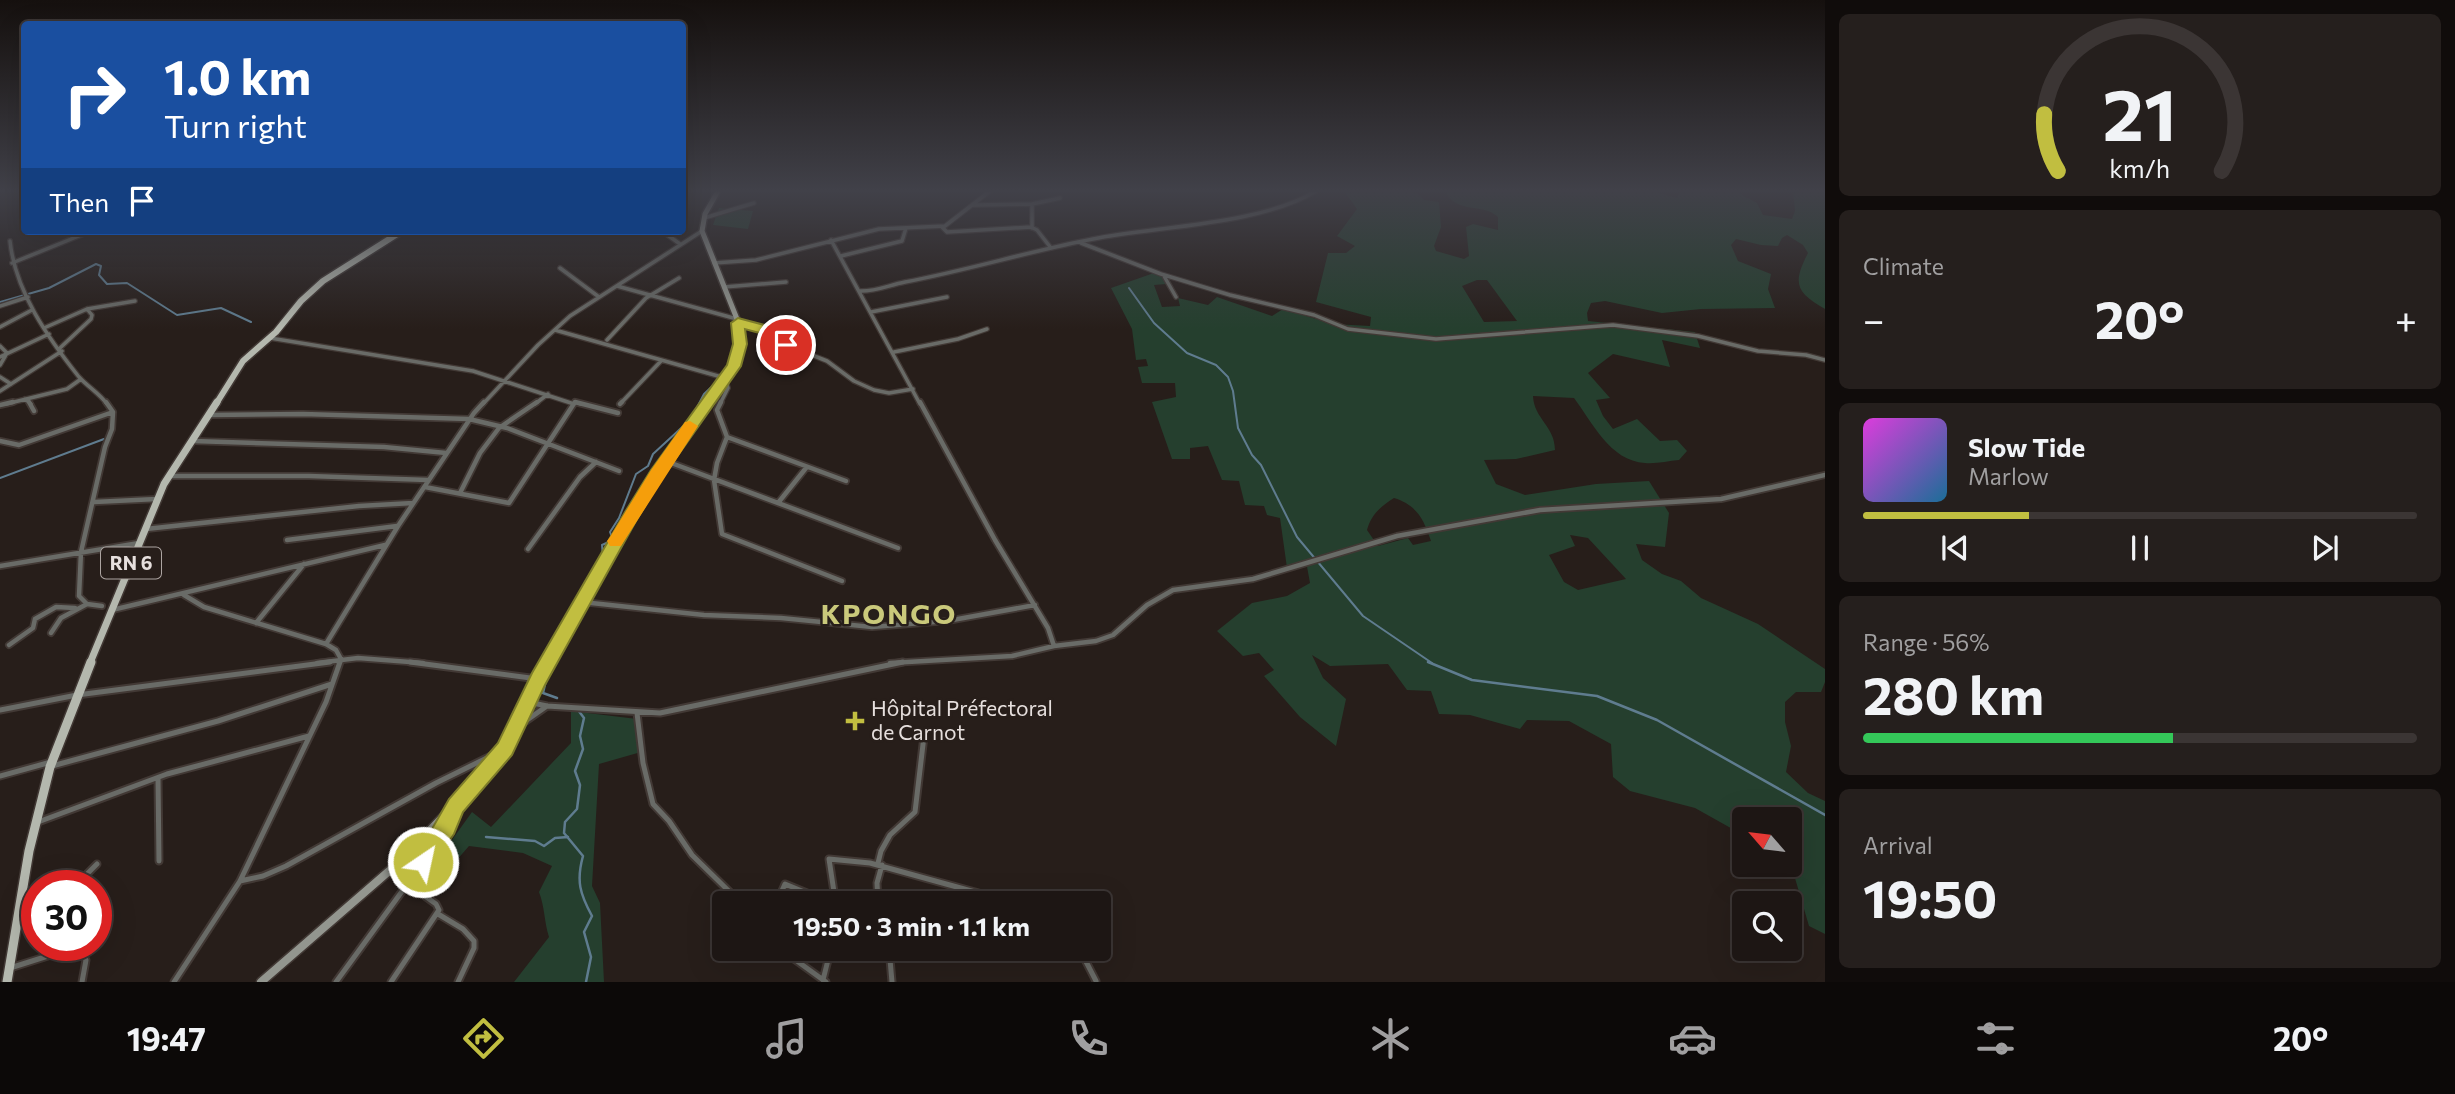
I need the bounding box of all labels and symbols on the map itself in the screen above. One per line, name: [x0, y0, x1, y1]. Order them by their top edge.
pin: [756, 315, 816, 375]
road number: RN 6: [101, 548, 161, 578]
district label: KPONGO: [821, 596, 957, 630]
place label: Hôpital Préfectoral de Carnot: [871, 695, 1053, 744]
marker: Hôpital Préfectoral de Carnot: [845, 711, 865, 731]
north arrow: [1732, 807, 1802, 877]
position arrow: [386, 825, 460, 899]
speed limit sign: 30: [21, 870, 112, 961]

